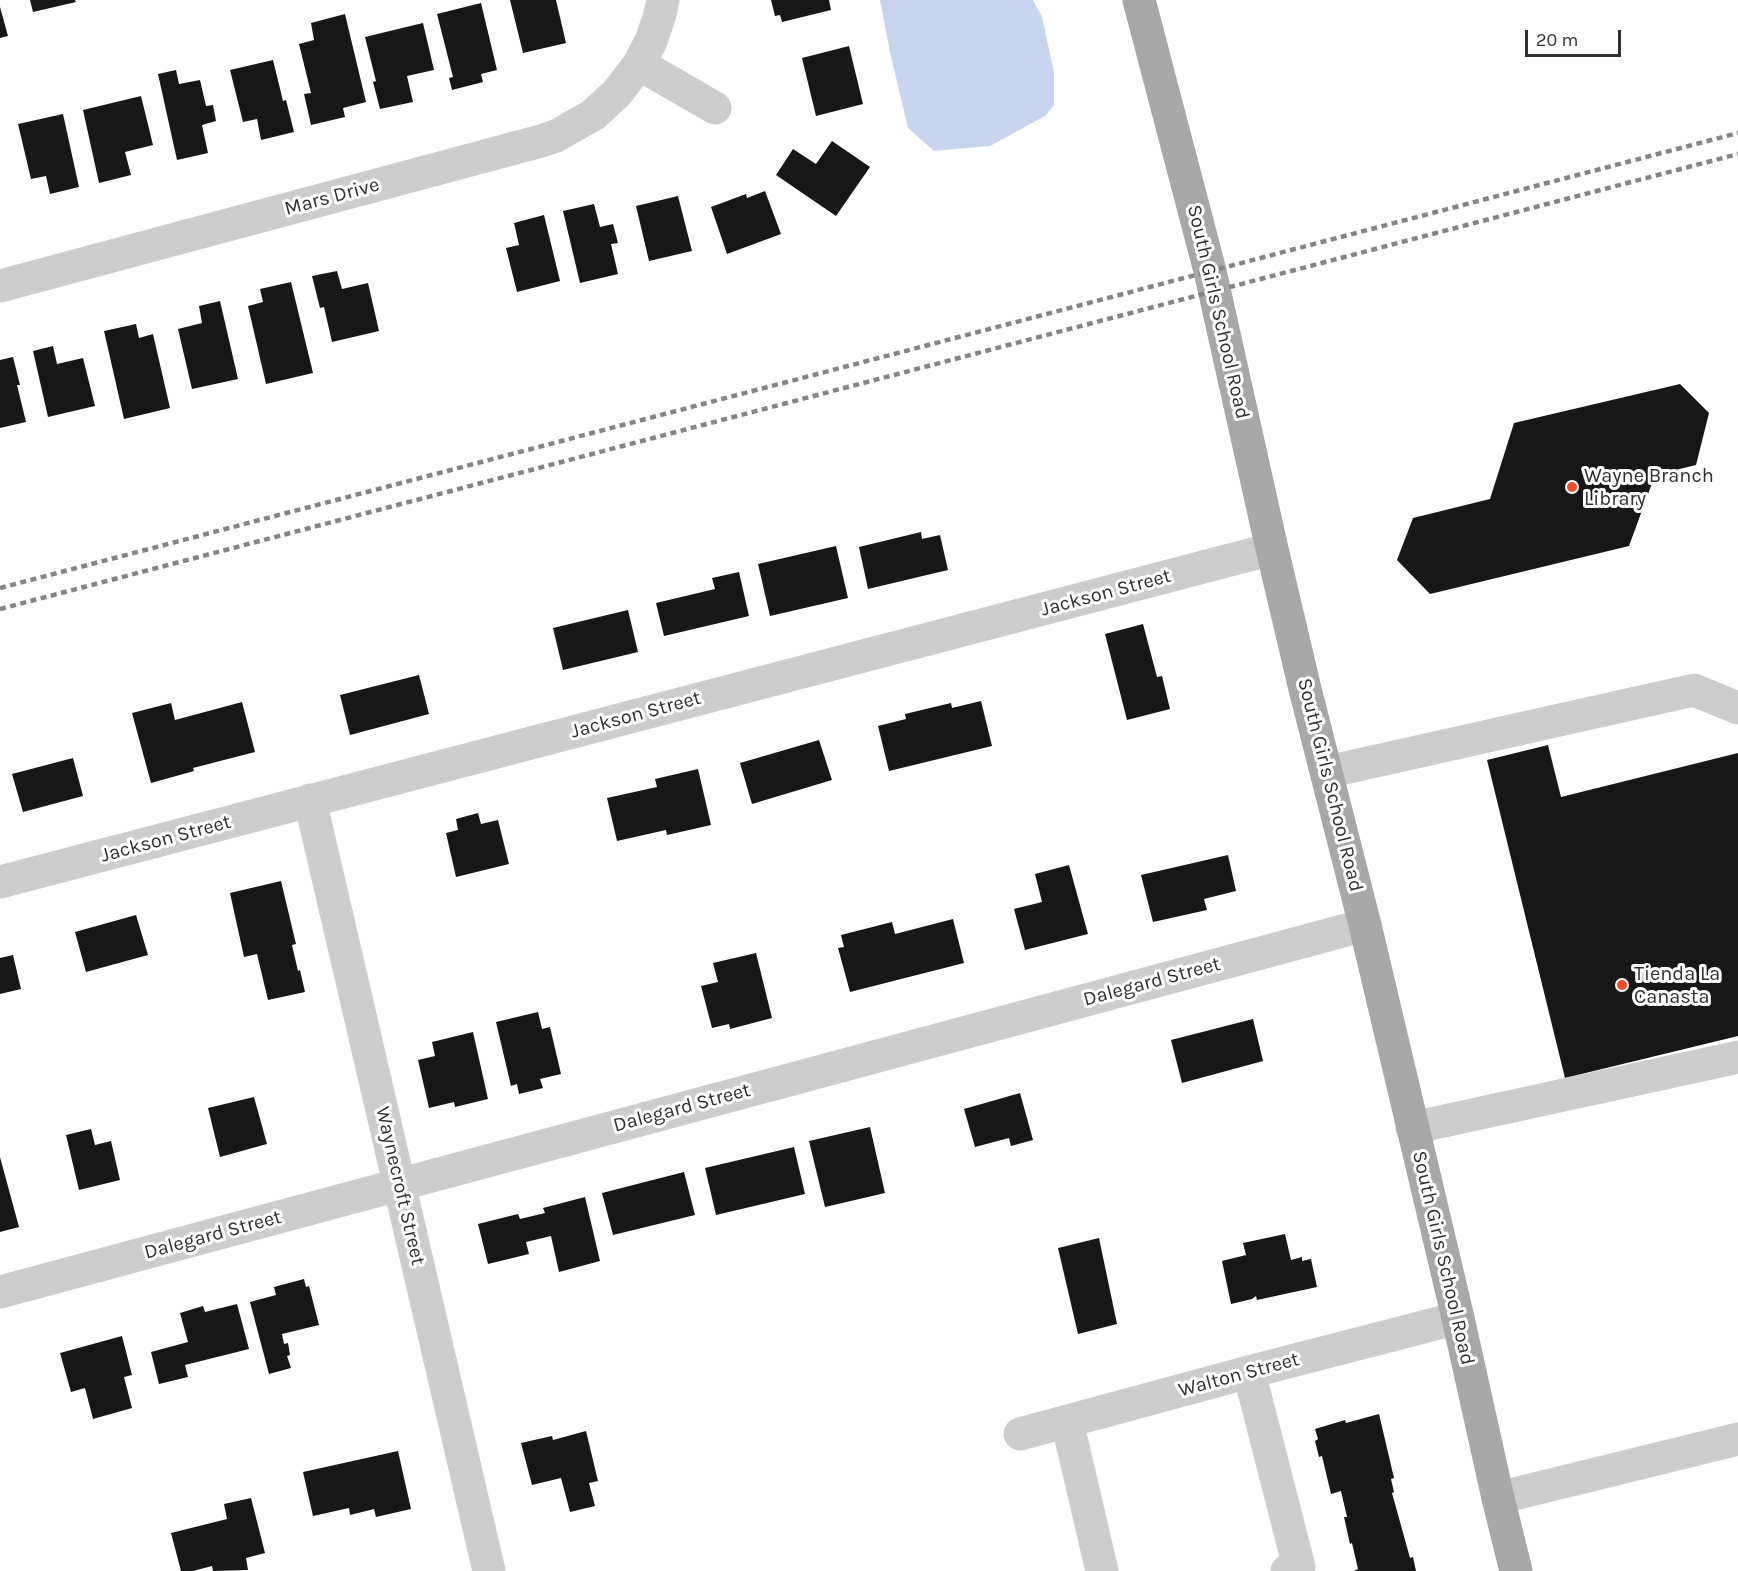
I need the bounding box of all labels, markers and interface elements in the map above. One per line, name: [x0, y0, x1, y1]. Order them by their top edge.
scale bar: [1528, 18, 1624, 56]
text: 20 m: [1536, 29, 1578, 51]
street label: Mars Drive: [282, 173, 382, 221]
street label: South Girls School Road: [1182, 203, 1254, 421]
place label: Wayne Branch Library: [1584, 464, 1714, 511]
marker: Wayne Branch Library: [1565, 480, 1579, 494]
street label: Jackson Street: [1038, 564, 1174, 622]
street label: South Girls School Road: [1292, 676, 1368, 894]
street label: Jackson Street: [568, 686, 704, 744]
street label: Jackson Street: [98, 810, 234, 868]
street label: Dalegard Street: [1081, 952, 1223, 1012]
place label: Tienda La Canasta: [1634, 962, 1720, 1009]
marker: Tienda La Canasta: [1615, 978, 1629, 992]
street label: Dalegard Street: [611, 1078, 753, 1138]
street label: Waynecroft Street: [370, 1104, 430, 1268]
street label: South Girls School Road: [1407, 1149, 1479, 1367]
street label: Dalegard Street: [142, 1205, 284, 1265]
street label: Walton Street: [1176, 1347, 1302, 1403]

